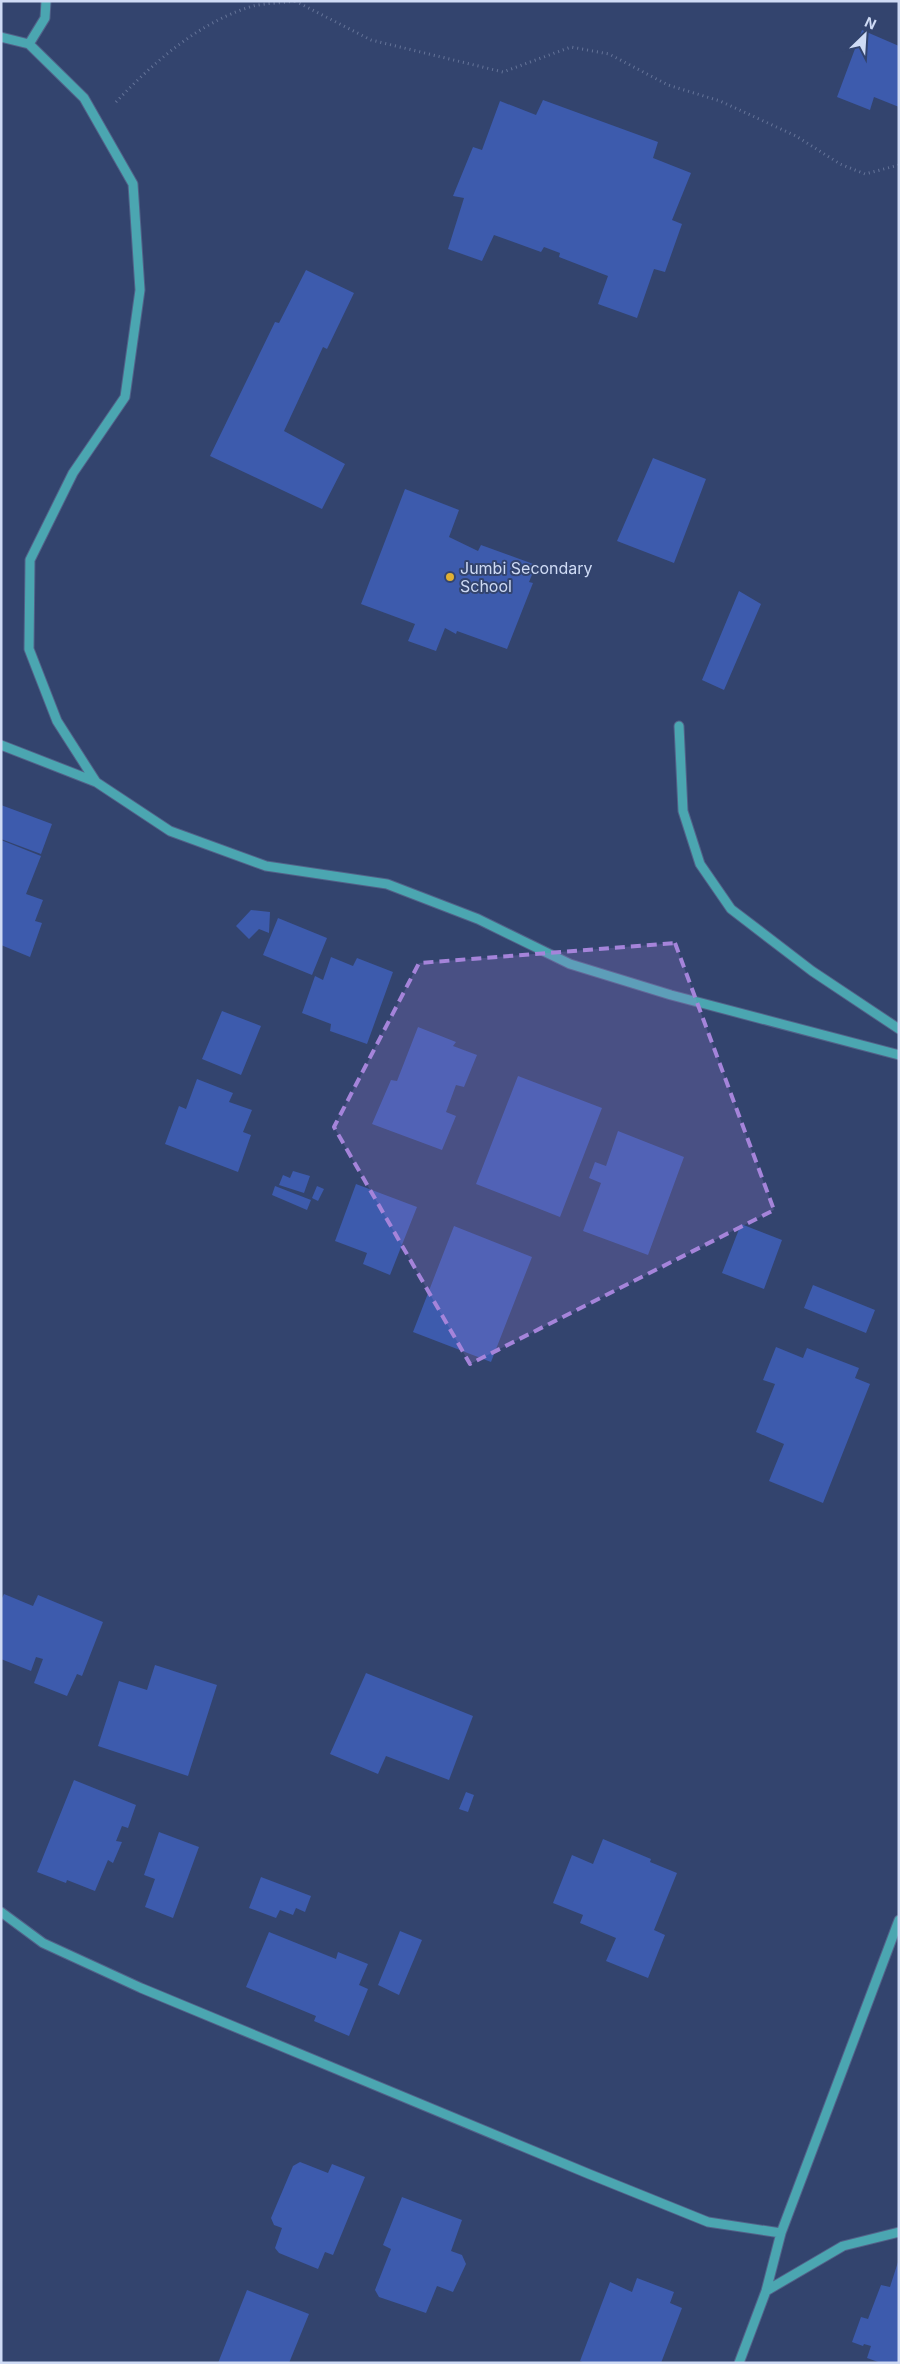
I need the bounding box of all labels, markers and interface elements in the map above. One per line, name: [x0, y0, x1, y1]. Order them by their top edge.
north arrow: [840, 10, 890, 60]
text: N: [862, 13, 879, 33]
place label: Jumbi Secondary School: [460, 558, 593, 596]
marker: Jumbi Secondary School: [444, 571, 456, 583]

